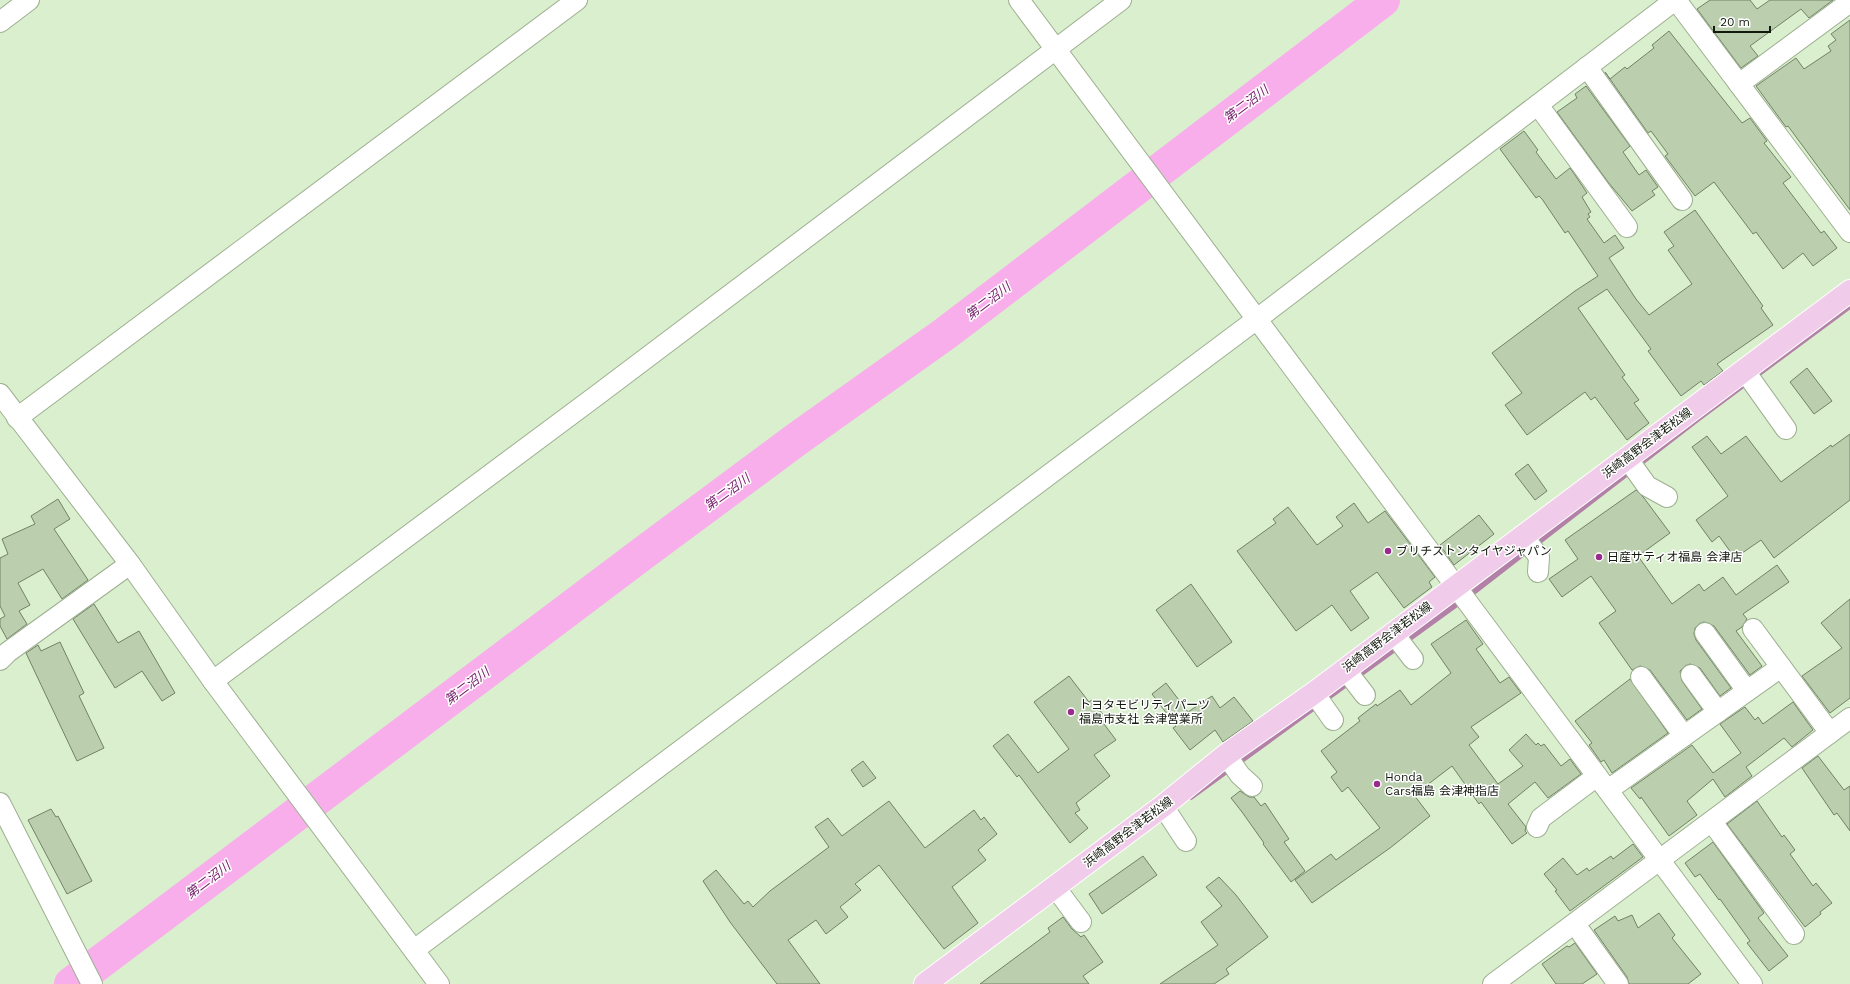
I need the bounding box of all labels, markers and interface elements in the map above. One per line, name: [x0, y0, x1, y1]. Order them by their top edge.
scale bar: [1714, 8, 1770, 34]
text: 20 m: [1720, 15, 1750, 29]
water label: 第二沼川: [1221, 81, 1273, 126]
water label: 第二沼川: [963, 278, 1015, 323]
street label: 浜崎高野会津若松線: [1600, 405, 1694, 481]
water label: 第二沼川: [702, 469, 754, 513]
place label: ブリチストンタイヤジャパン: [1396, 544, 1552, 558]
marker: ブリチストンタイヤジャパン: [1383, 546, 1393, 556]
place label: 日産サティオ福島 会津店: [1607, 550, 1742, 564]
marker: 日産サティオ福島 会津店: [1594, 552, 1604, 562]
street label: 浜崎高野会津若松線: [1340, 599, 1434, 675]
water label: 第二沼川: [442, 663, 494, 708]
place label: トヨタモビリティパーツ 福島市支社 会津営業所: [1079, 698, 1210, 726]
marker: トヨタモビリティパーツ 福島市支社 会津営業所: [1066, 707, 1076, 717]
place label: Honda Cars福島 会津神指店: [1385, 770, 1499, 798]
marker: Honda Cars福島 会津神指店: [1372, 779, 1382, 789]
street label: 浜崎高野会津若松線: [1081, 794, 1175, 870]
water label: 第二沼川: [183, 857, 235, 902]

